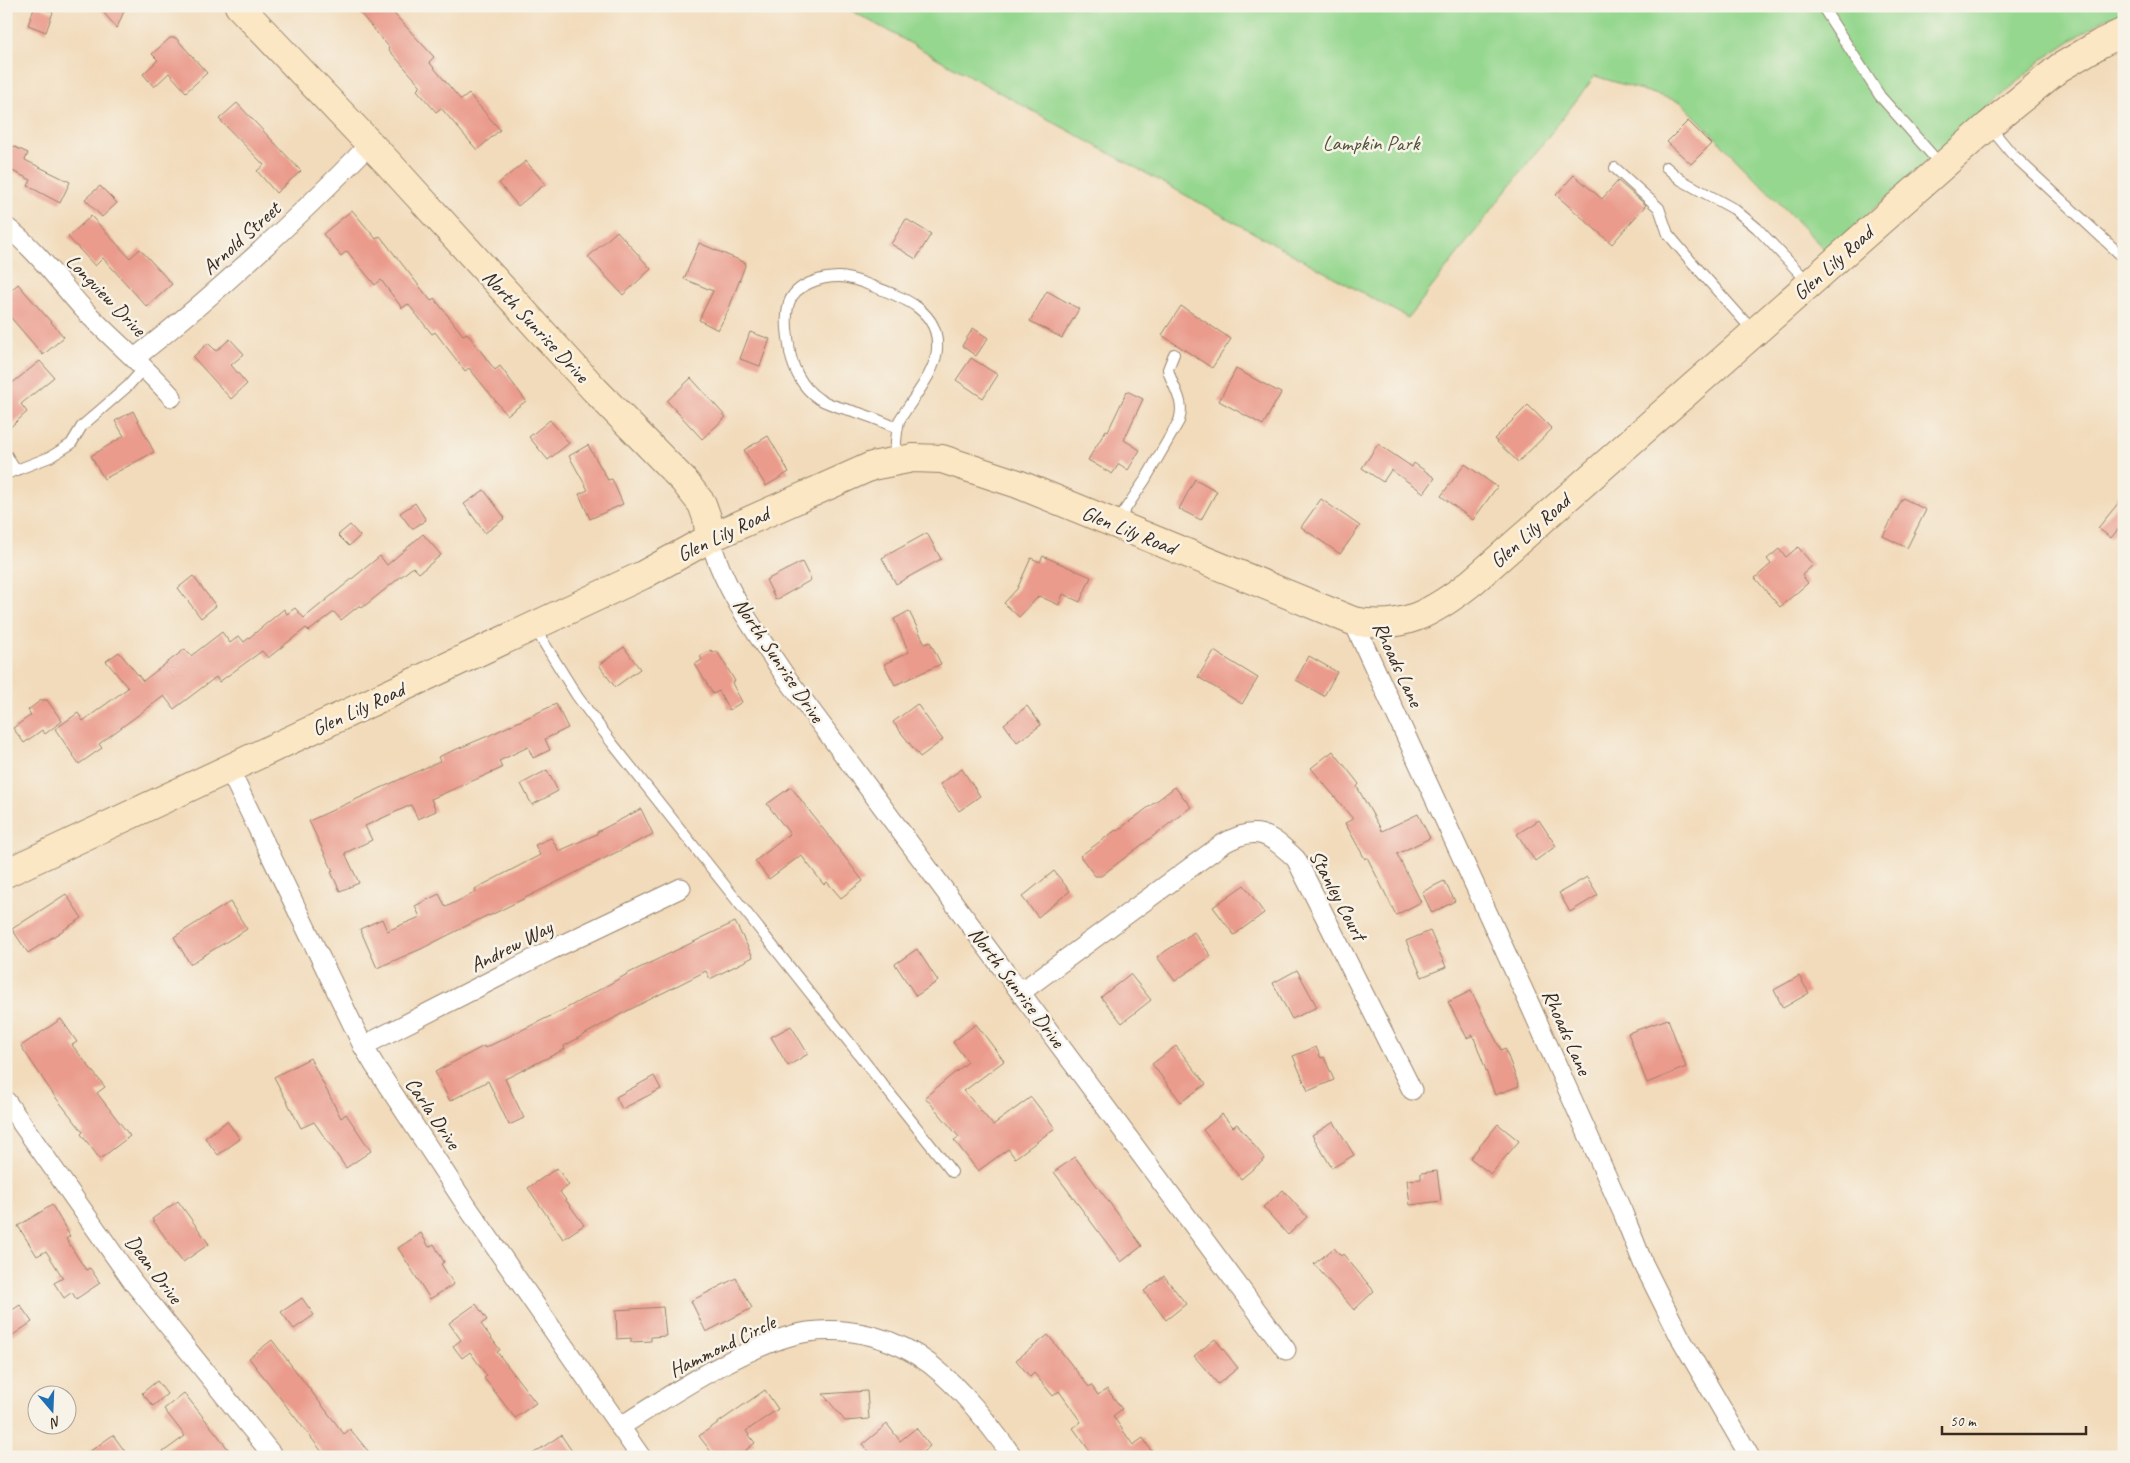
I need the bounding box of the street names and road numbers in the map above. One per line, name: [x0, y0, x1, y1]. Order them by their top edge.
street label: Arnold Street: [196, 195, 287, 280]
street label: Glen Lily Road: [1787, 218, 1881, 306]
street label: Longview Drive: [60, 248, 152, 342]
street label: North Sunrise Drive: [477, 264, 596, 389]
street label: Glen Lily Road: [1484, 486, 1578, 574]
street label: Glen Lily Road: [673, 499, 777, 567]
street label: Glen Lily Road: [1078, 499, 1183, 562]
street label: North Sunrise Drive: [728, 593, 831, 728]
street label: Rhoads Lane: [1367, 617, 1430, 713]
street label: Glen Lily Road: [308, 675, 412, 742]
street label: Stanley Court: [1303, 845, 1374, 947]
street label: Andrew Way: [465, 913, 558, 978]
street label: North Sunrise Drive: [963, 921, 1072, 1054]
street label: Rhoads Lane: [1537, 985, 1598, 1081]
street label: Carla Drive: [400, 1072, 468, 1156]
street label: Dean Drive: [120, 1229, 190, 1310]
street label: Hammond Circle: [664, 1308, 782, 1383]

